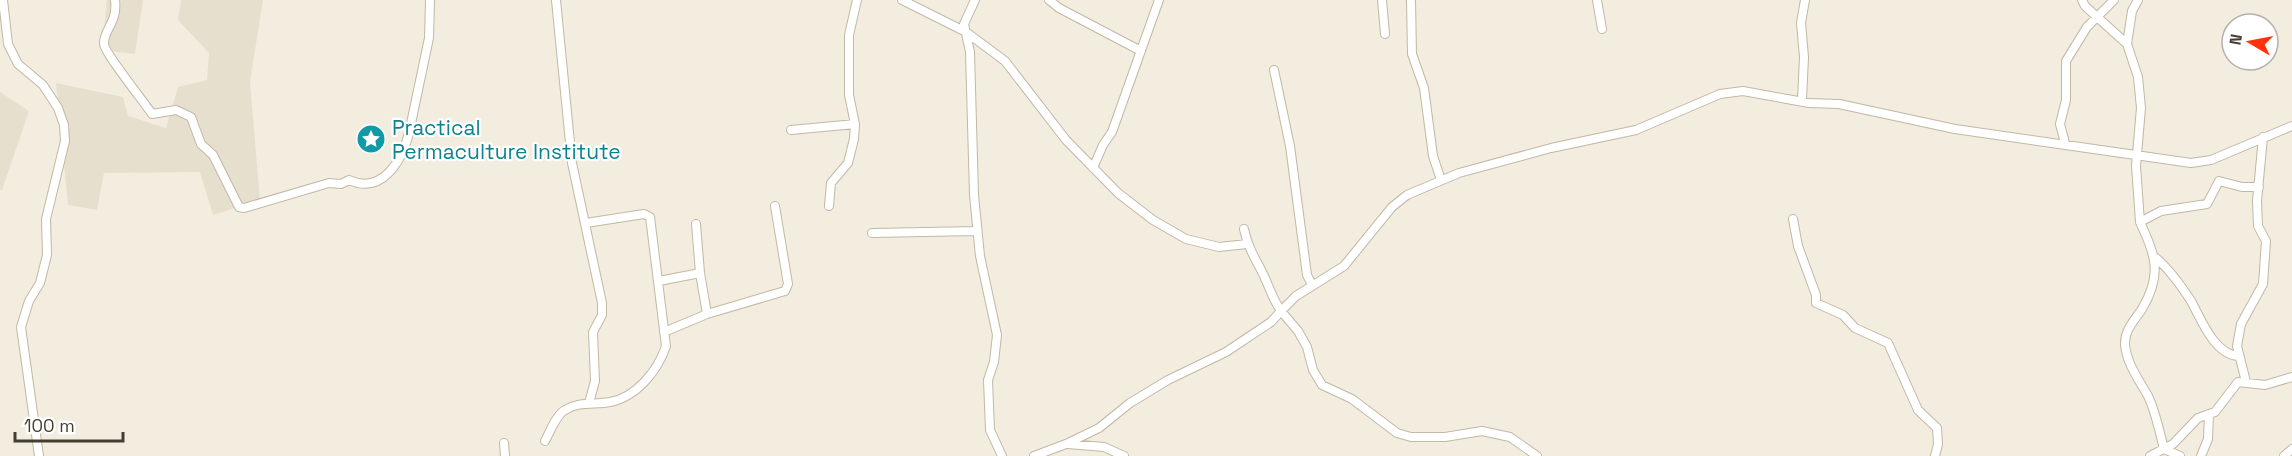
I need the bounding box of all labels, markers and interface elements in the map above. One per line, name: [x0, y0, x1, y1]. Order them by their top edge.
north arrow: [2220, 12, 2280, 72]
text: N: [2224, 32, 2247, 47]
place label: Practical Permaculture Institute: [392, 114, 621, 165]
place icon: Practical Permaculture Institute: [355, 123, 387, 155]
scale bar: [15, 405, 123, 443]
text: 100 m: [24, 414, 75, 437]

